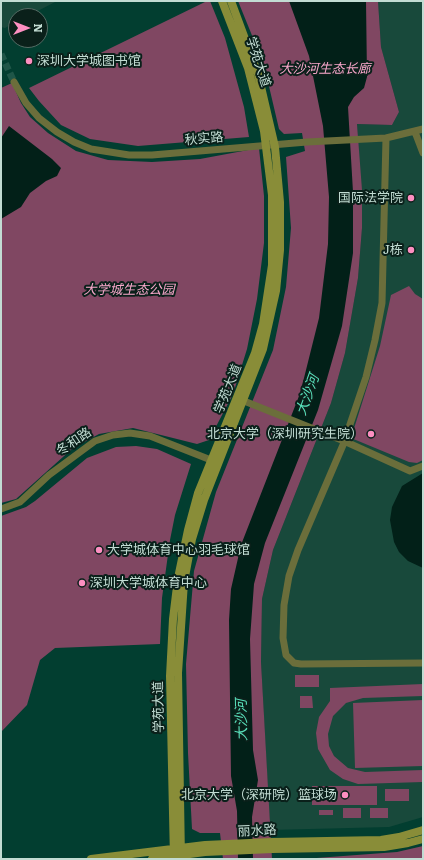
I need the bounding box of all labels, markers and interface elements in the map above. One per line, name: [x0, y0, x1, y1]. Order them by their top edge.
north arrow: [8, 8, 48, 48]
text: N: [31, 23, 47, 33]
street label: 学苑大道: [243, 35, 273, 89]
place label: 深圳大学城图书馆: [37, 53, 141, 69]
marker: 深圳大学城图书馆: [24, 56, 34, 66]
park label: 大沙河生态长廊: [280, 61, 370, 77]
street label: 秋实路: [184, 130, 224, 148]
place label: 国际法学院: [338, 190, 403, 206]
marker: 国际法学院: [406, 193, 416, 203]
place label: J栋: [383, 242, 403, 258]
marker: J栋: [406, 245, 416, 255]
park label: 大学城生态公园: [84, 282, 174, 298]
street label: 学苑大道: [211, 362, 245, 416]
water label: 大沙河: [293, 372, 323, 418]
street label: 冬和路: [53, 425, 95, 459]
place label: 北京大学（深圳研究生院）: [207, 426, 363, 442]
marker: 北京大学（深圳研究生院）: [366, 429, 376, 439]
place label: 大学城体育中心羽毛球馆: [107, 542, 250, 558]
marker: 大学城体育中心羽毛球馆: [94, 545, 104, 555]
place label: 深圳大学城体育中心: [90, 575, 207, 591]
marker: 深圳大学城体育中心: [77, 578, 87, 588]
street label: 学苑大道: [151, 681, 167, 733]
water label: 大沙河: [233, 699, 251, 741]
place label: 北京大学（深研院）篮球场: [181, 787, 337, 803]
marker: 北京大学（深研院）篮球场: [340, 790, 350, 800]
street label: 丽水路: [237, 822, 277, 840]

